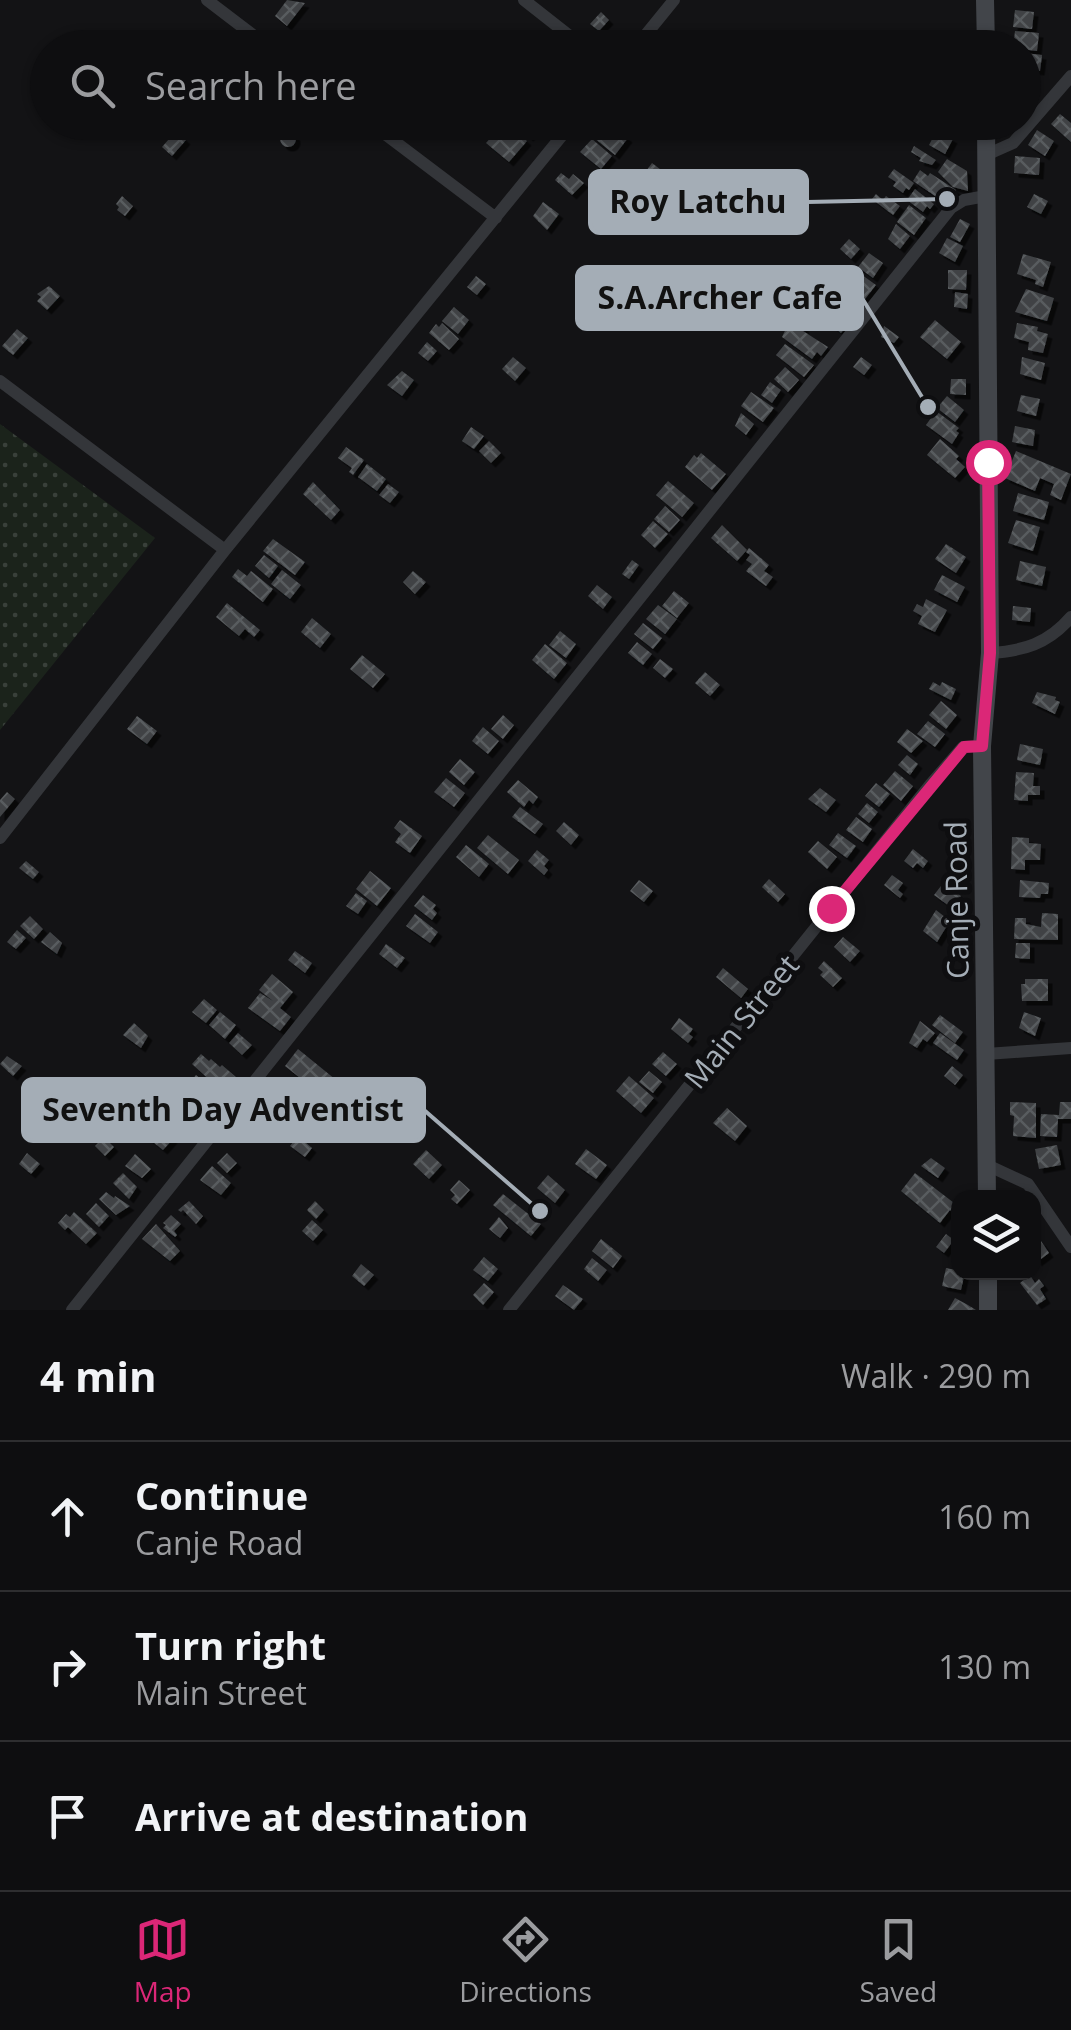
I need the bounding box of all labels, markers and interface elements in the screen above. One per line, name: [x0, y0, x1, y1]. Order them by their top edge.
search box: [30, 30, 1041, 140]
icon: search: [65, 58, 120, 113]
text: Search here: [145, 59, 357, 111]
callout: Roy Latchu: [590, 171, 807, 233]
text: Roy Latchu: [609, 179, 787, 222]
callout: S.A.Archer Cafe: [577, 267, 862, 329]
text: S.A.Archer Cafe: [598, 275, 842, 318]
route start: [966, 440, 1012, 486]
street label: Canje Road: [934, 821, 978, 979]
route end: [809, 886, 855, 932]
street label: Main Street: [674, 945, 808, 1097]
callout: Seventh Day Adventist: [23, 1079, 424, 1141]
text: Seventh Day Adventist: [42, 1087, 404, 1130]
map controls: [951, 1190, 1041, 1280]
button: layers: [951, 1190, 1041, 1280]
text: 4 min: [40, 1347, 157, 1404]
text: Walk · 290 m: [841, 1354, 1031, 1397]
text: Continue: [135, 1469, 308, 1521]
icon: ahead: [40, 1489, 95, 1544]
text: 160 m: [938, 1495, 1031, 1538]
text: Canje Road: [135, 1521, 303, 1564]
text: Turn right: [135, 1619, 326, 1671]
icon: right: [40, 1639, 95, 1694]
text: 130 m: [938, 1645, 1031, 1688]
text: Main Street: [135, 1671, 307, 1714]
icon: arrive: [40, 1789, 95, 1844]
text: Arrive at destination: [135, 1790, 529, 1842]
tab: Map: [134, 1912, 192, 2010]
tab: Directions: [459, 1912, 592, 2010]
tab: Saved: [859, 1912, 937, 2010]

